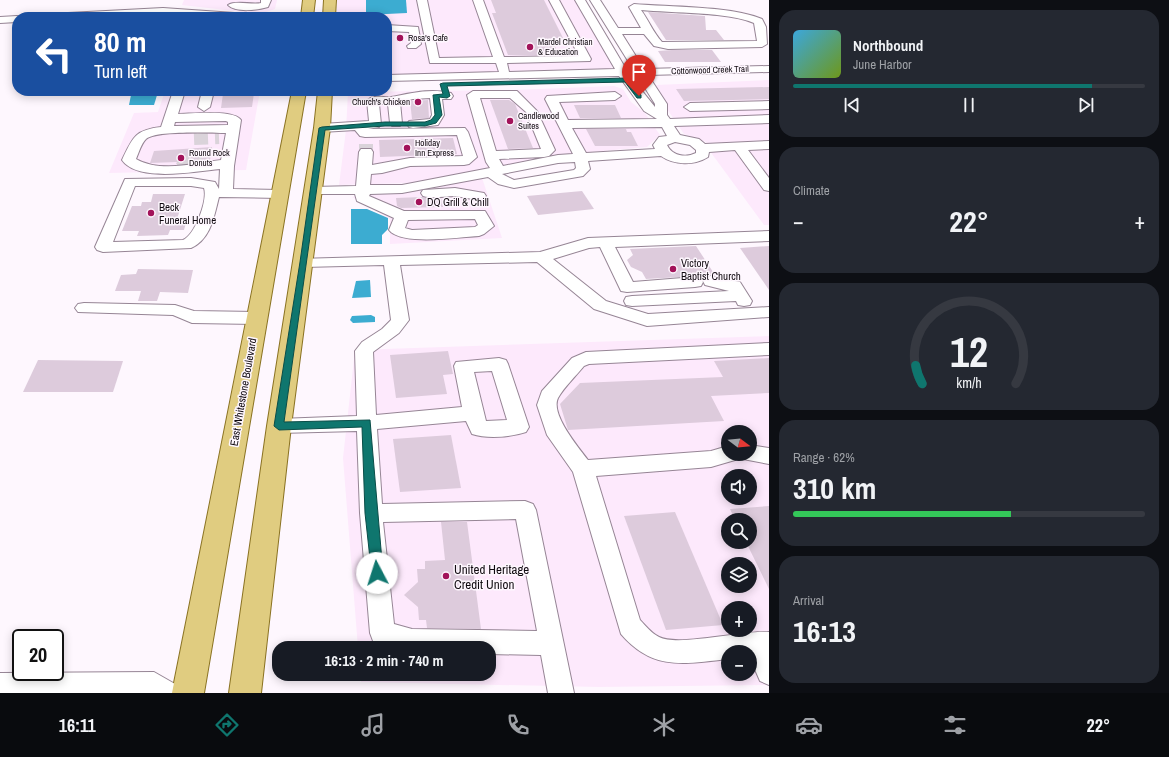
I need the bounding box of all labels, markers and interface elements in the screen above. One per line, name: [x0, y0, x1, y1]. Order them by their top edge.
text: 80 m: [94, 23, 146, 61]
icon: left: [28, 28, 80, 80]
place label: Rosa's Cafe: [408, 32, 448, 44]
marker: Rosa's Cafe: [395, 33, 405, 43]
text: Northbound: [853, 35, 923, 56]
place label: Mardel Christian & Education: [538, 36, 593, 58]
marker: Mardel Christian & Education: [525, 42, 535, 52]
pin: [622, 55, 656, 96]
text: June Harbor: [853, 56, 912, 73]
text: Turn left: [94, 59, 147, 84]
icon: arrive: [628, 61, 650, 83]
street label: Cottonwood Creek Trail: [671, 63, 749, 77]
icon: previous: [841, 94, 863, 116]
icon: pause: [958, 94, 980, 116]
icon: next: [1075, 94, 1097, 116]
place label: Church's Chicken: [352, 96, 410, 108]
marker: Church's Chicken: [413, 97, 423, 107]
place label: Candlewood Suites: [518, 110, 559, 132]
marker: Candlewood Suites: [505, 116, 515, 126]
place label: Holiday Inn Express: [415, 137, 454, 159]
marker: Holiday Inn Express: [402, 143, 412, 153]
place label: Round Rock Donuts: [189, 147, 230, 169]
marker: Round Rock Donuts: [176, 153, 186, 163]
text: Climate: [793, 182, 830, 199]
place label: DQ Grill & Chill: [427, 195, 489, 209]
marker: DQ Grill & Chill: [414, 197, 424, 207]
place label: Beck Funeral Home: [159, 200, 216, 227]
text: 22°: [949, 201, 989, 241]
text: −: [793, 206, 804, 236]
text: +: [1134, 206, 1145, 236]
marker: Beck Funeral Home: [146, 208, 156, 218]
place label: Victory Baptist Church: [681, 256, 741, 283]
marker: Victory Baptist Church: [668, 264, 678, 274]
text: 12: [950, 324, 988, 380]
street label: East Whitestone Boulevard: [227, 337, 259, 447]
text: km/h: [956, 373, 982, 392]
north arrow: [721, 425, 757, 461]
map controls: [721, 425, 757, 681]
text: Range · 62%: [793, 449, 855, 466]
text: 310 km: [793, 468, 876, 508]
button: sound: [721, 469, 757, 505]
button: search: [721, 513, 757, 549]
position arrow: [356, 552, 398, 594]
button: layers: [721, 557, 757, 593]
place label: United Heritage Credit Union: [454, 561, 529, 593]
marker: United Heritage Credit Union: [441, 571, 451, 581]
text: Arrival: [793, 592, 824, 609]
button: +: [721, 601, 757, 637]
text: 16:13: [793, 611, 856, 651]
speed limit sign: 20: [12, 629, 64, 681]
button: −: [721, 645, 757, 681]
text: 16:13 · 2 min · 740 m: [325, 650, 443, 671]
icon: directions: [213, 711, 241, 739]
icon: music: [359, 711, 387, 739]
icon: phone: [504, 711, 532, 739]
icon: climate: [650, 711, 678, 739]
icon: car: [795, 711, 823, 739]
icon: filters: [941, 711, 969, 739]
text: 16:11: [59, 713, 96, 738]
text: 22°: [1087, 713, 1110, 738]

